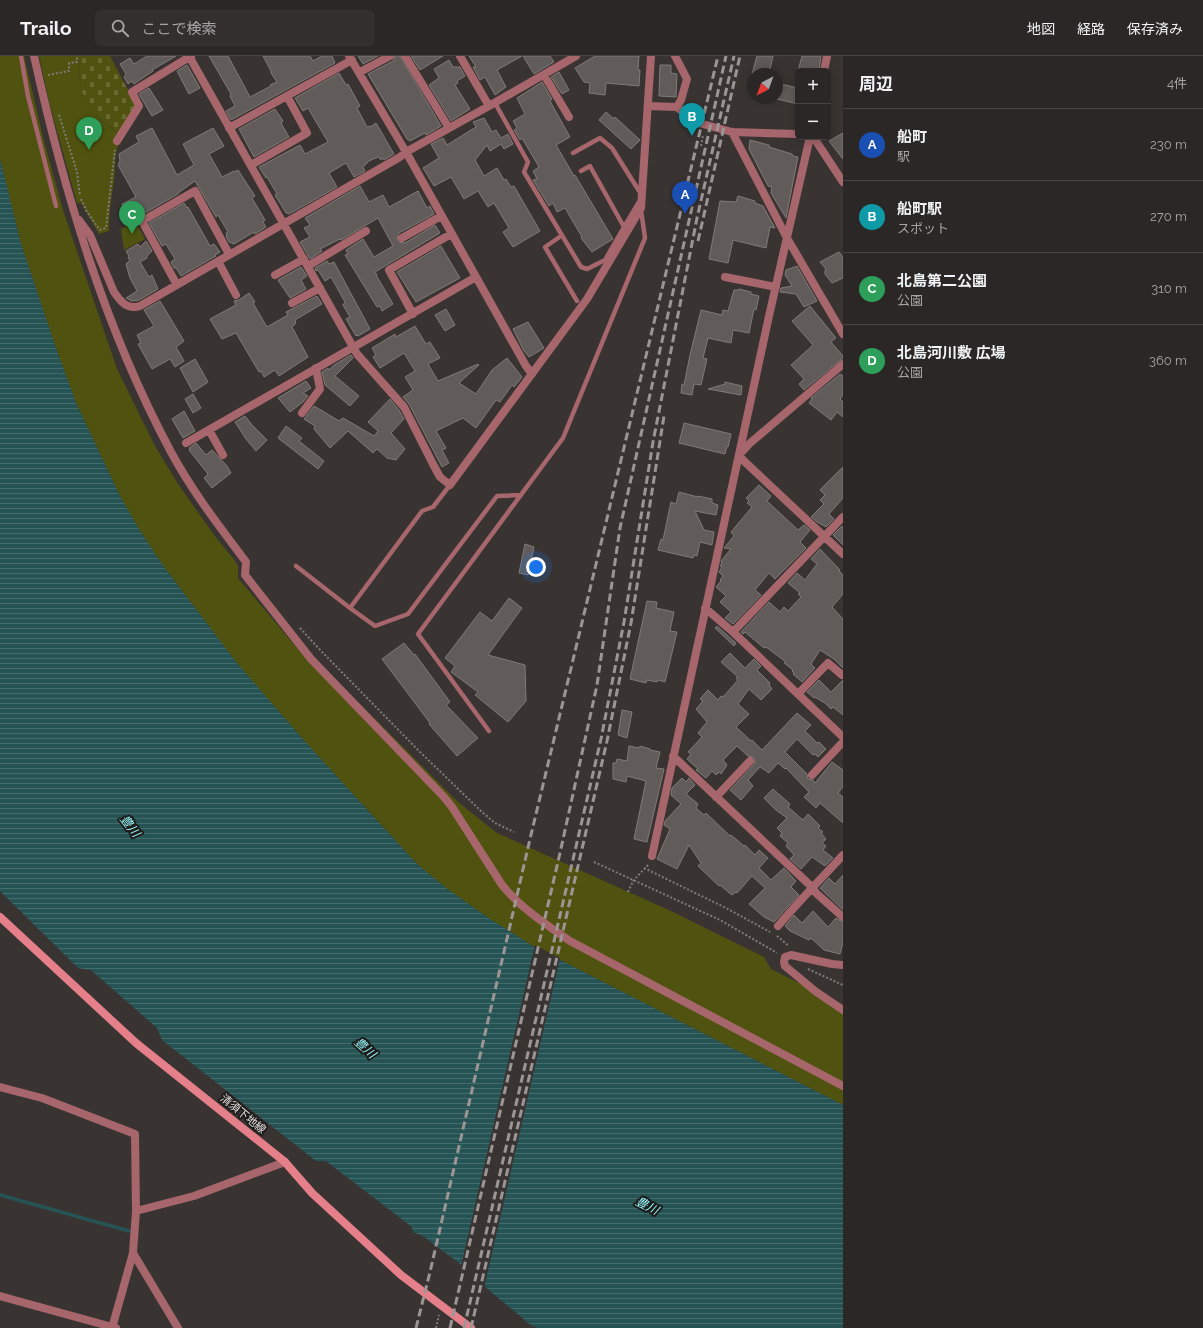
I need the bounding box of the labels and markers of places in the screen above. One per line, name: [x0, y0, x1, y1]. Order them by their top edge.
pin: B: [679, 103, 705, 136]
pin: D: [76, 117, 102, 150]
pin: A: [672, 181, 698, 214]
pin: C: [119, 201, 145, 234]

